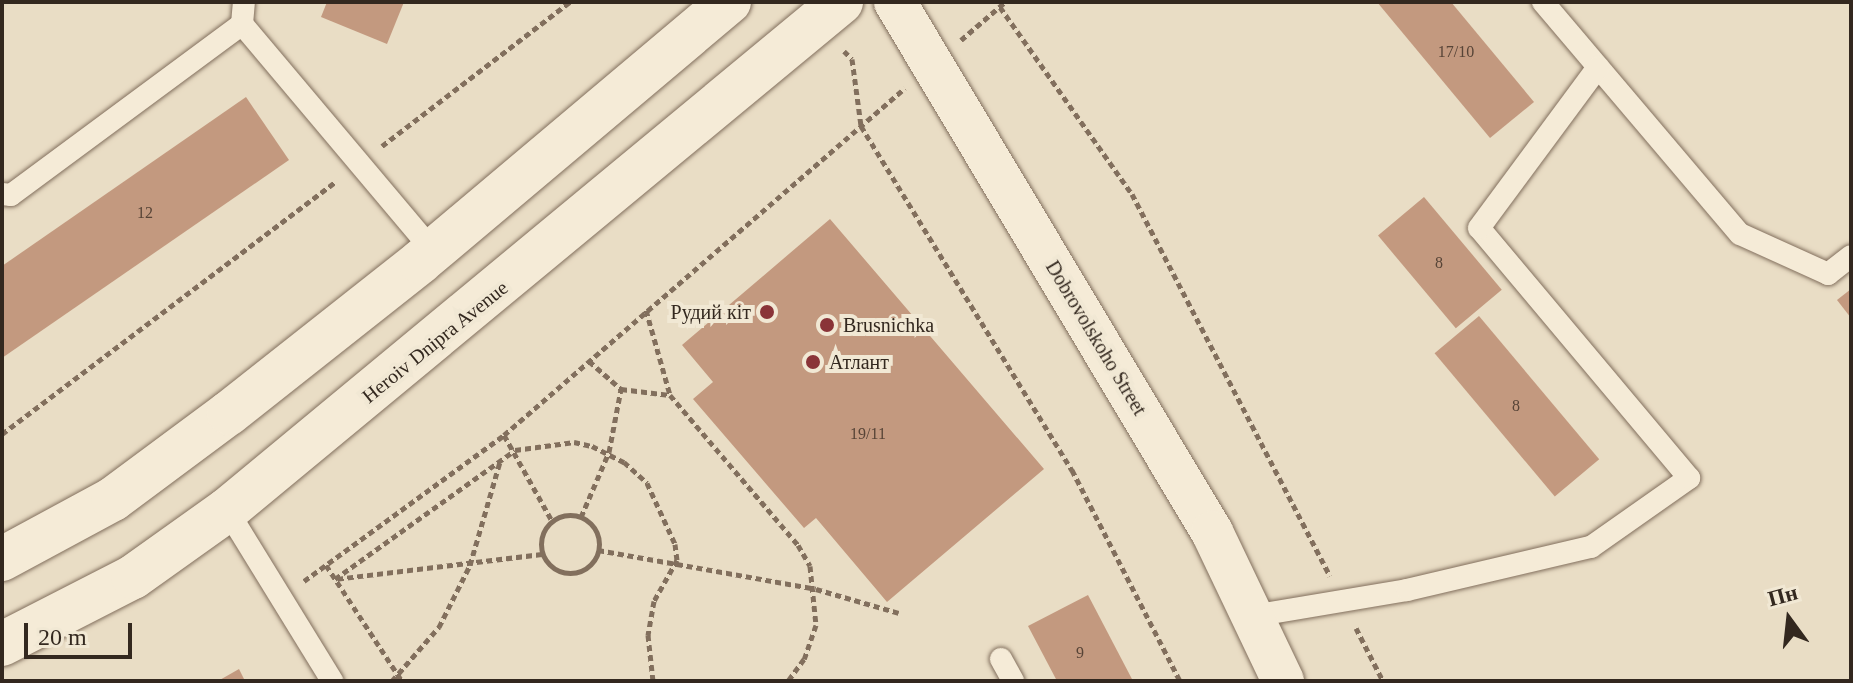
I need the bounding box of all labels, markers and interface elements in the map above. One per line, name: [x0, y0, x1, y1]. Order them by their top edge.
house number: 17/10: [1438, 42, 1474, 62]
house number: 12: [137, 203, 153, 223]
house number: 8: [1435, 253, 1443, 273]
street label: Dobrovolskoho Street: [1040, 256, 1152, 420]
street label: Heroiv Dnipra Avenue: [357, 275, 513, 409]
place label: Рудий кіт: [671, 300, 751, 324]
marker: Рудий кіт: [758, 303, 776, 321]
place label: Brusnichka: [843, 313, 934, 337]
marker: Brusnichka: [818, 316, 836, 334]
place label: Атлант: [829, 350, 889, 374]
marker: Атлант: [804, 353, 822, 371]
house number: 8: [1512, 396, 1520, 416]
house number: 19/11: [850, 424, 886, 444]
north arrow: [1749, 579, 1829, 659]
text: Пн: [1765, 579, 1800, 611]
scale bar: [28, 607, 136, 657]
text: 20 m: [38, 624, 87, 650]
house number: 9: [1076, 643, 1084, 663]

